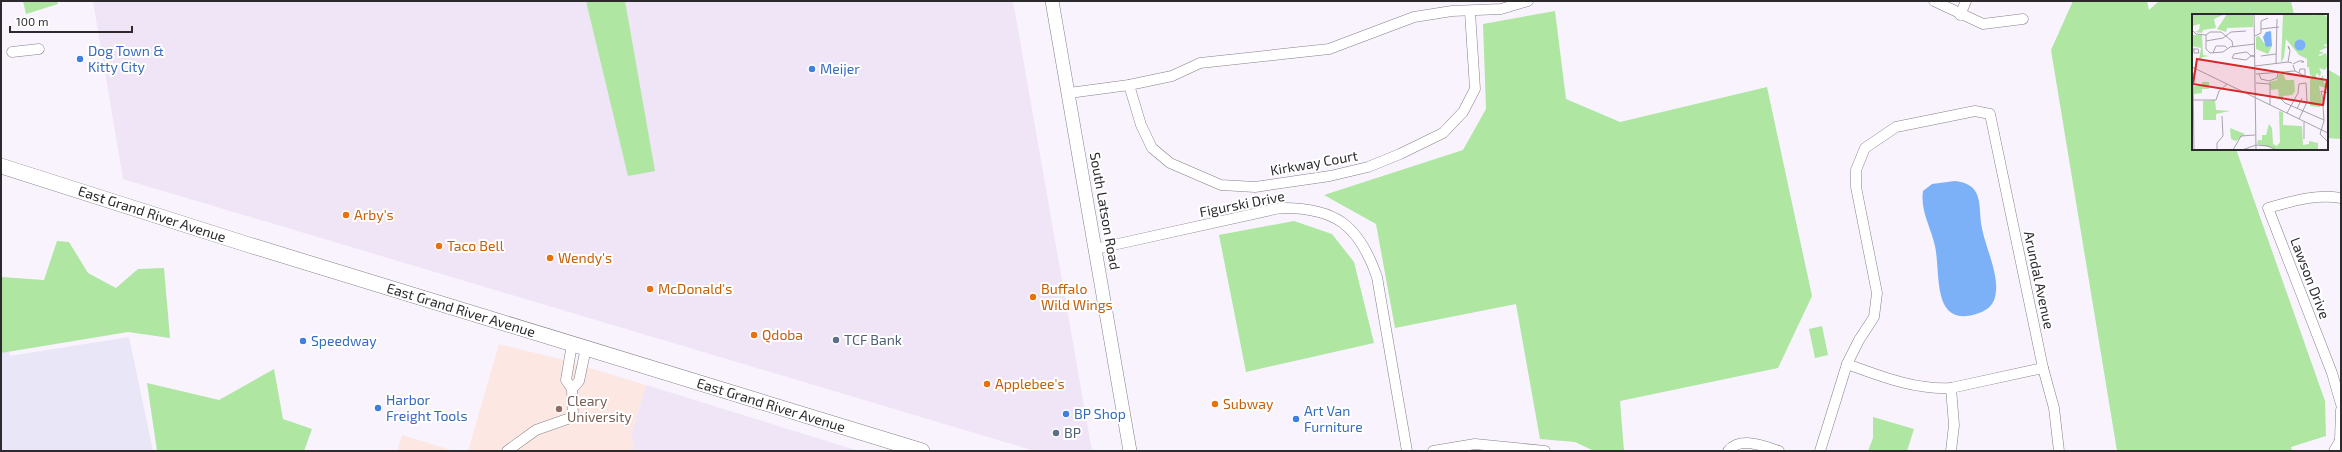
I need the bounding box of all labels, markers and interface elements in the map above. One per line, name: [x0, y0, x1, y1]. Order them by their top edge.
scale bar: [10, 8, 132, 34]
text: 100 m: [16, 14, 48, 28]
inset map: [2192, 14, 2328, 150]
place label: Dog Town & Kitty City: [88, 42, 164, 75]
marker: Dog Town & Kitty City: [75, 54, 85, 64]
place label: Meijer: [820, 60, 860, 77]
marker: Meijer: [807, 64, 817, 74]
street label: Kirkway Court: [1269, 146, 1359, 179]
street label: South Latson Road: [1087, 151, 1124, 271]
street label: East Grand River Avenue: [76, 182, 228, 245]
street label: Figurski Drive: [1198, 187, 1286, 220]
place label: Arby's: [354, 206, 394, 223]
marker: Arby's: [341, 210, 351, 220]
street label: Arundal Avenue: [2021, 229, 2058, 330]
street label: Lawson Drive: [2287, 235, 2334, 321]
place label: Taco Bell: [447, 237, 505, 254]
marker: Taco Bell: [434, 241, 444, 251]
place label: Wendy's: [558, 249, 612, 266]
marker: Wendy's: [545, 253, 555, 263]
street label: East Grand River Avenue: [385, 279, 537, 340]
place label: McDonald's: [658, 280, 732, 297]
place label: Buffalo Wild Wings: [1041, 280, 1113, 313]
marker: McDonald's: [645, 284, 655, 294]
marker: Buffalo Wild Wings: [1028, 292, 1038, 302]
place label: Qdoba: [762, 326, 803, 343]
marker: Qdoba: [749, 330, 759, 340]
place label: TCF Bank: [844, 331, 902, 348]
place label: Speedway: [311, 332, 377, 349]
marker: TCF Bank: [831, 335, 841, 345]
marker: Speedway: [298, 336, 308, 346]
street label: East Grand River Avenue: [695, 374, 847, 435]
place label: Applebee's: [995, 375, 1065, 392]
marker: Applebee's: [982, 379, 992, 389]
place label: Harbor Freight Tools: [386, 391, 468, 424]
place label: Cleary University: [567, 392, 632, 425]
place label: Subway: [1223, 395, 1274, 412]
marker: Subway: [1210, 399, 1220, 409]
place label: Art Van Furniture: [1304, 402, 1363, 435]
marker: Harbor Freight Tools: [373, 403, 383, 413]
marker: Cleary University: [554, 404, 564, 414]
place label: BP Shop: [1074, 405, 1126, 422]
marker: BP Shop: [1061, 409, 1071, 419]
marker: Art Van Furniture: [1291, 414, 1301, 424]
place label: BP: [1064, 424, 1081, 441]
marker: BP: [1051, 428, 1061, 438]

